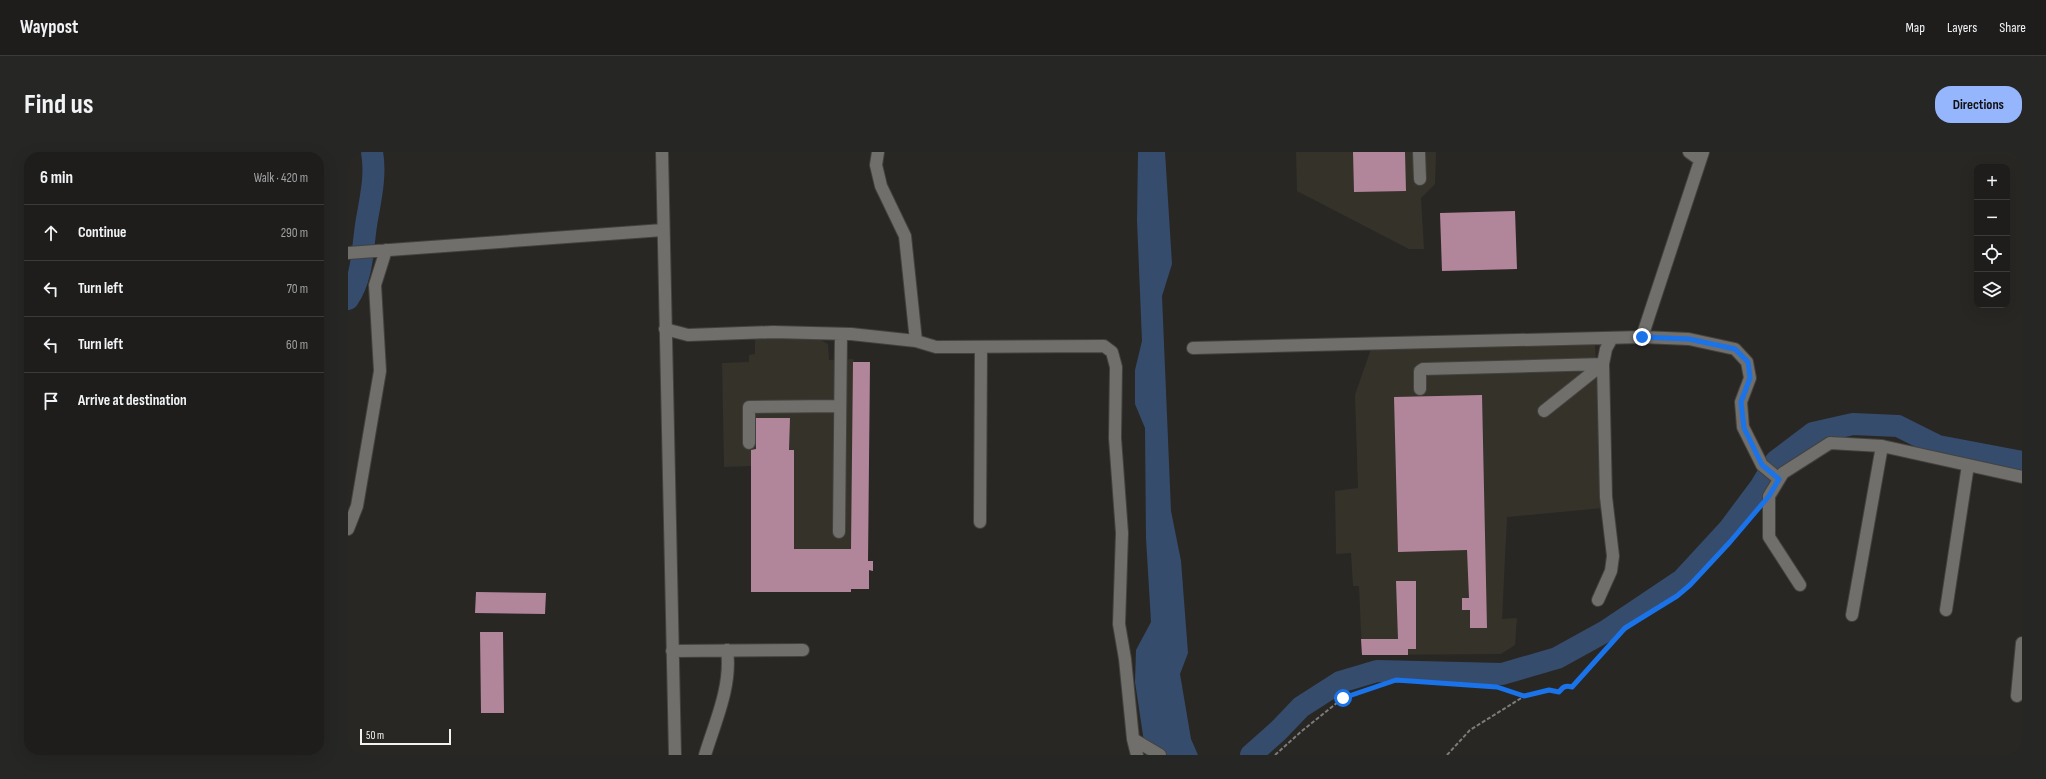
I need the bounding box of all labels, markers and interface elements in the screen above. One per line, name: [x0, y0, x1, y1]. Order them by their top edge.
text: Waypost: [20, 16, 78, 39]
text: Map: [1905, 19, 1925, 36]
text: Layers: [1947, 19, 1977, 36]
text: Share: [1999, 19, 2026, 36]
button: Directions: [1935, 86, 2022, 123]
text: Find us: [24, 88, 93, 121]
map controls: [1974, 164, 2010, 308]
button: +: [1974, 164, 2010, 200]
text: 6 min: [40, 168, 73, 188]
text: Walk · 420 m: [254, 170, 308, 186]
button: −: [1974, 200, 2010, 236]
icon: ahead: [40, 222, 62, 244]
text: Continue: [78, 223, 127, 242]
text: 290 m: [281, 225, 308, 241]
button: locate: [1974, 236, 2010, 272]
button: layers: [1974, 272, 2010, 308]
icon: left: [40, 278, 62, 300]
text: Turn left: [78, 279, 123, 298]
text: 70 m: [287, 281, 308, 297]
route end: [1633, 328, 1651, 346]
icon: left: [40, 334, 62, 356]
text: Turn left: [78, 335, 123, 354]
text: 60 m: [286, 337, 308, 353]
icon: arrive: [40, 390, 62, 412]
text: Arrive at destination: [78, 391, 187, 410]
route start: [1334, 689, 1352, 707]
scale bar: [360, 727, 451, 746]
text: 50 m: [366, 729, 384, 742]

